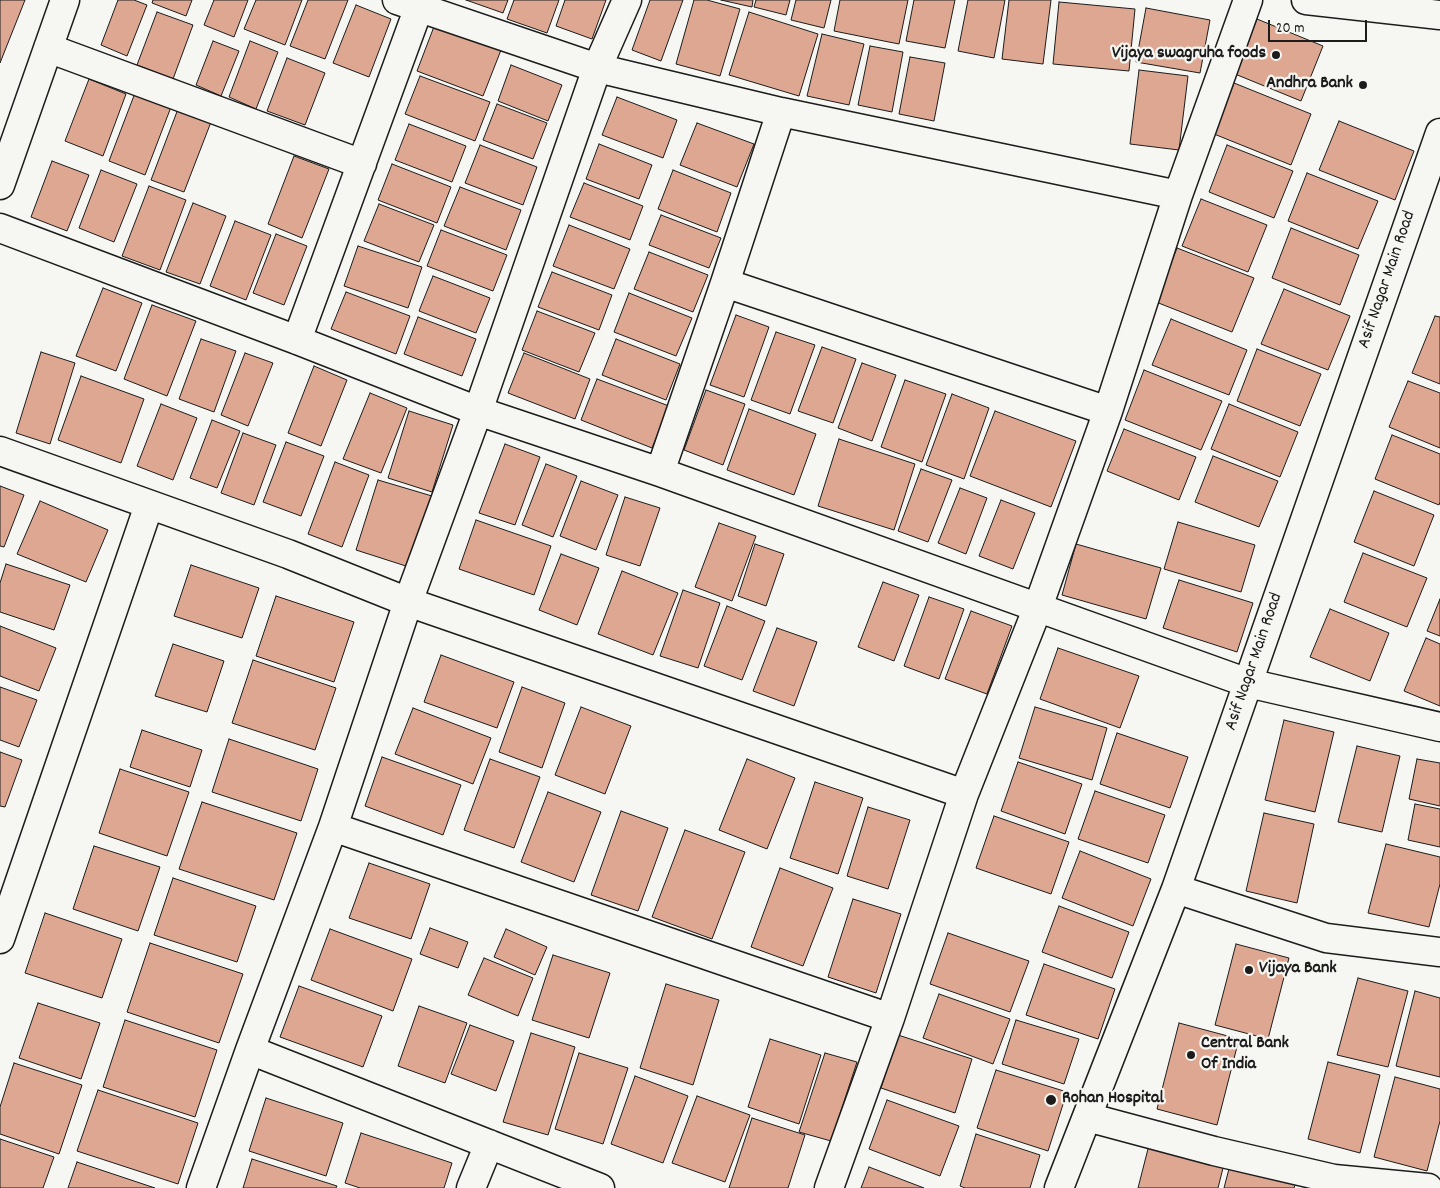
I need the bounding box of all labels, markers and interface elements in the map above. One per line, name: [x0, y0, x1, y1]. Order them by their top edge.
scale bar: [1270, 10, 1369, 42]
text: 20 m: [1276, 18, 1304, 40]
place label: Vijaya swagruha foods: [1112, 44, 1266, 66]
marker: Vijaya swagruha foods: [1270, 49, 1282, 61]
place label: Andhra Bank: [1266, 74, 1353, 96]
marker: Andhra Bank: [1357, 79, 1369, 91]
street label: Asif Nagar Main Road: [1354, 208, 1422, 352]
street label: Asif Nagar Main Road: [1221, 590, 1289, 734]
place label: Vijaya Bank: [1259, 959, 1337, 981]
marker: Vijaya Bank: [1243, 964, 1255, 976]
place label: Central Bank Of India: [1201, 1034, 1289, 1076]
marker: Central Bank Of India: [1185, 1049, 1197, 1061]
place label: Rohan Hospital: [1062, 1089, 1164, 1111]
marker: Rohan Hospital: [1044, 1093, 1058, 1107]

